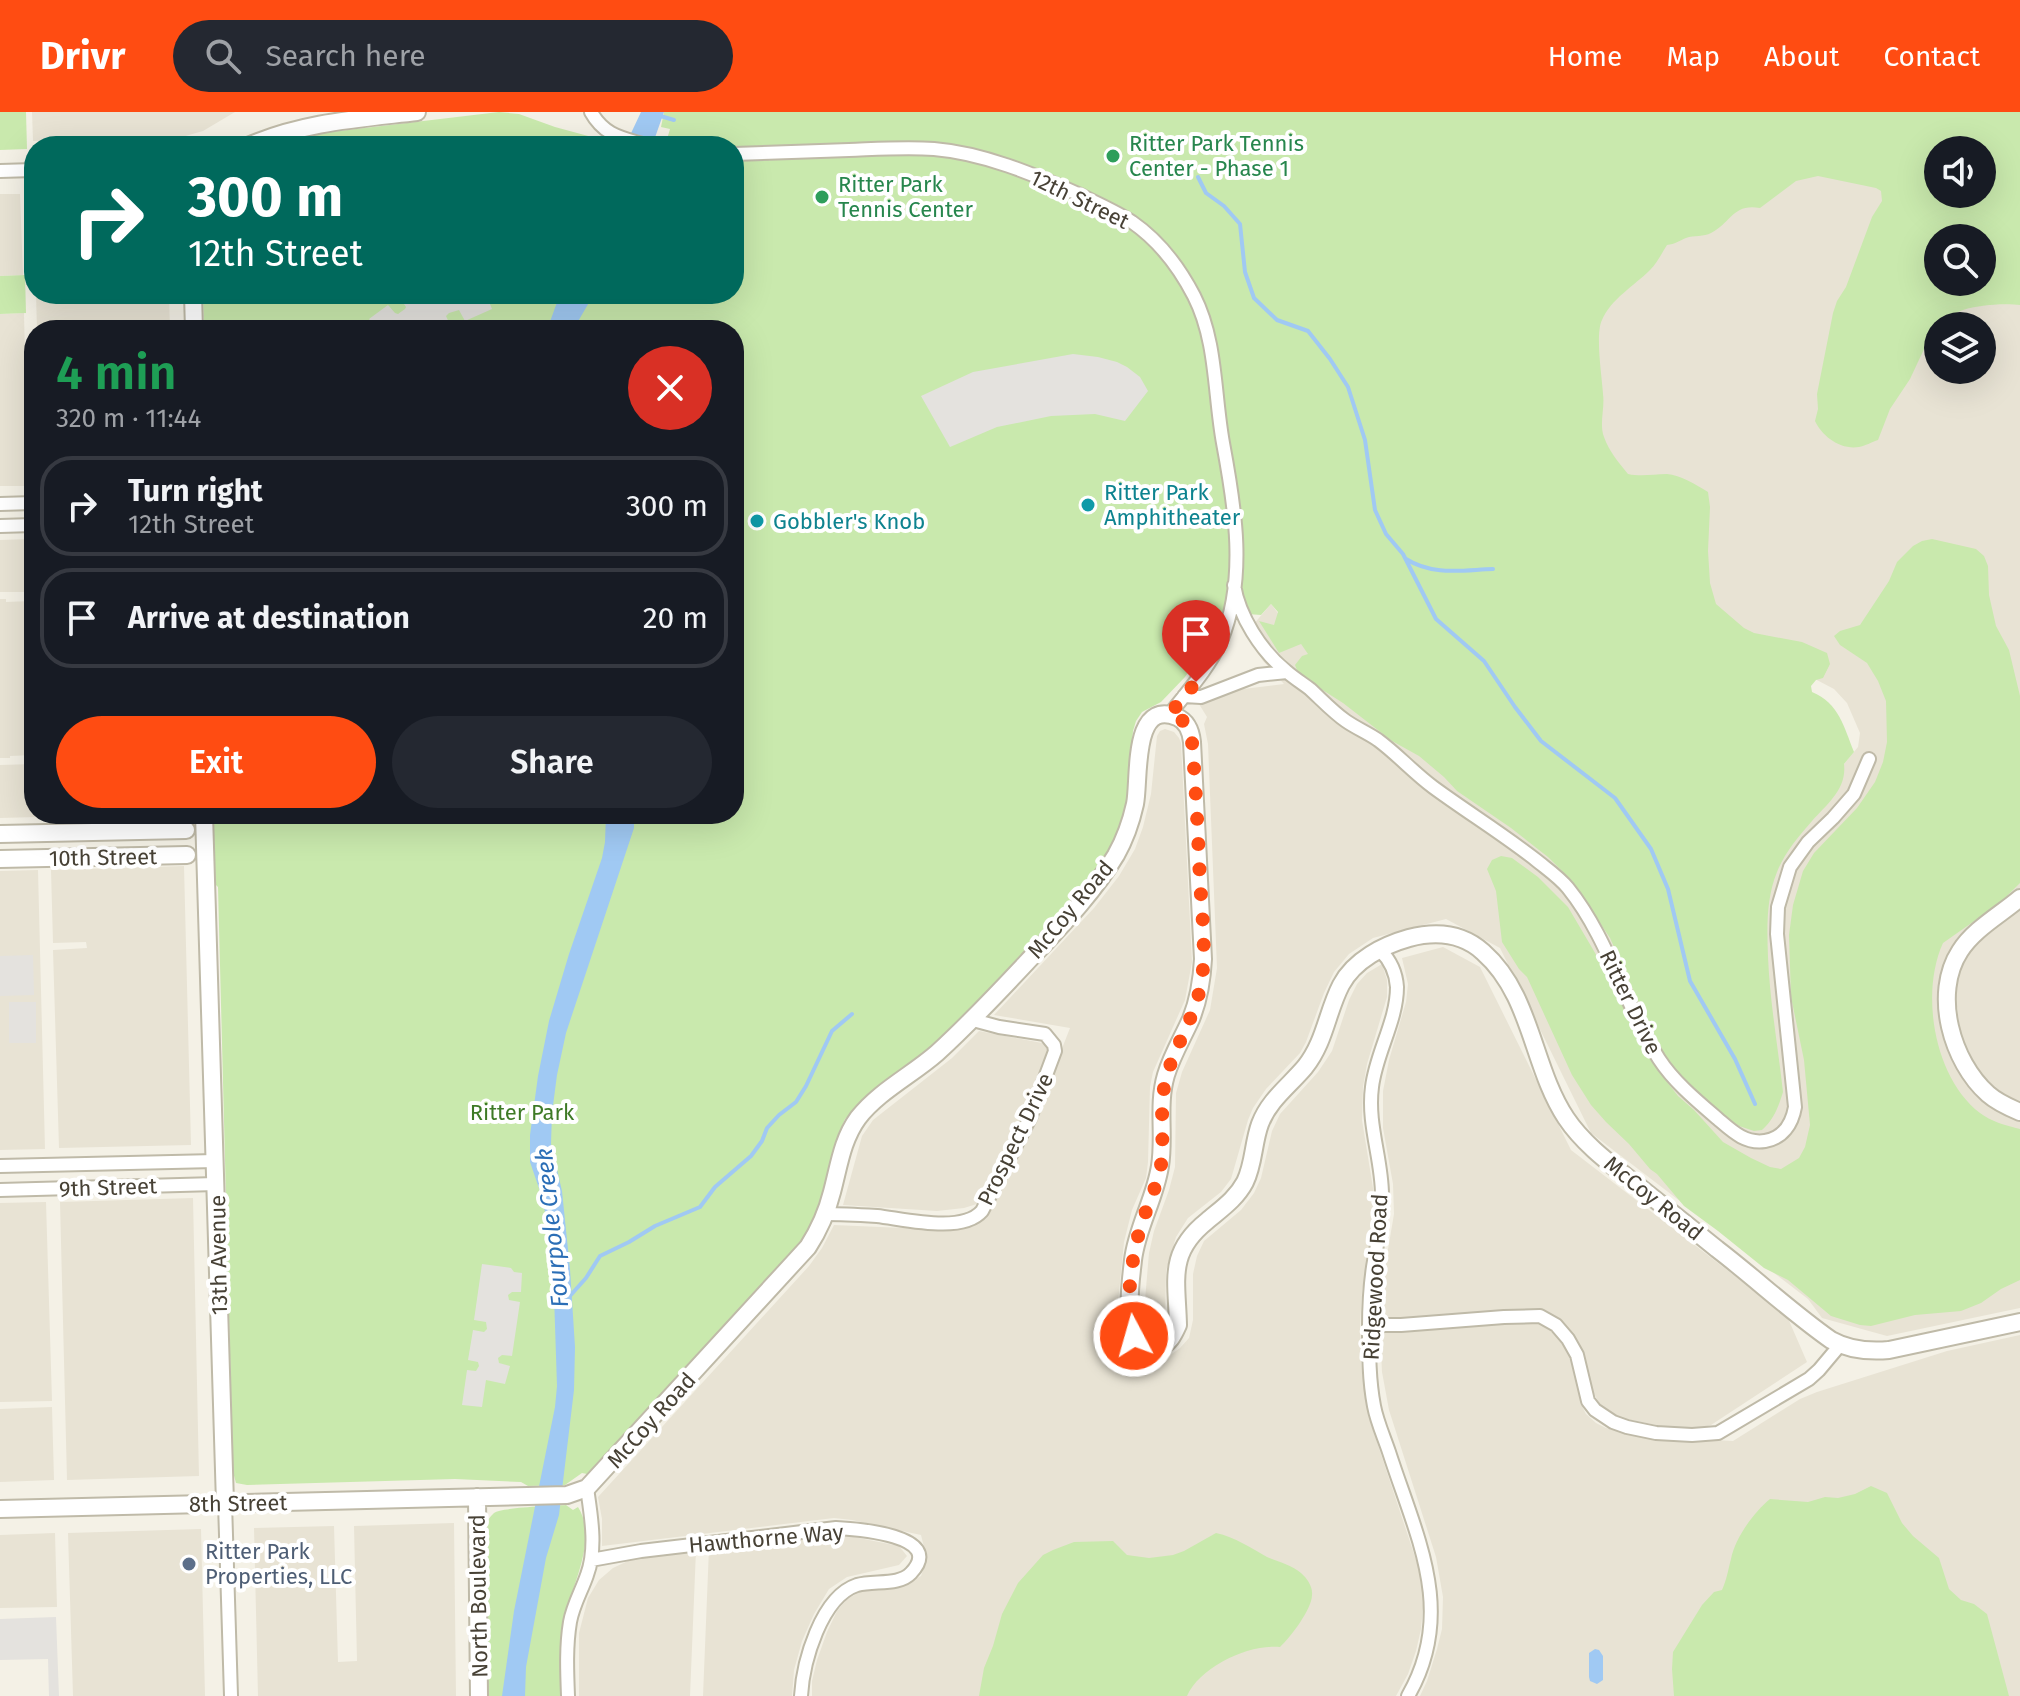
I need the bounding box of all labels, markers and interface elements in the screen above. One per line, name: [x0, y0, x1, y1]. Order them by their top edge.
search box: [173, 20, 733, 92]
text: Drivr: [40, 33, 125, 79]
icon: search: [201, 34, 245, 78]
text: Search here: [265, 38, 426, 74]
text: Home: [1548, 40, 1622, 73]
text: Map: [1666, 40, 1720, 73]
text: About: [1764, 40, 1839, 73]
text: Contact: [1883, 40, 1980, 73]
place label: Ritter Park Tennis Center - Phase 1: [1129, 130, 1304, 182]
map controls: [1924, 136, 1996, 384]
button: sound: [1924, 136, 1996, 208]
marker: Ritter Park Tennis Center - Phase 1: [1104, 147, 1122, 165]
text: 300 m: [188, 164, 343, 231]
street label: 12th Street: [1026, 164, 1134, 235]
icon: right: [56, 168, 160, 272]
place label: Ritter Park Tennis Center: [838, 171, 974, 223]
marker: Ritter Park Tennis Center: [813, 188, 831, 206]
button: search: [1924, 224, 1996, 296]
text: 12th Street: [188, 232, 363, 276]
button: layers: [1924, 312, 1996, 384]
text: 4 min: [56, 344, 176, 402]
button: close: [628, 346, 712, 430]
text: 320 m · 11:44: [56, 403, 201, 434]
text: Turn right: [128, 473, 263, 509]
place label: Ritter Park Amphitheater: [1104, 479, 1241, 531]
icon: right: [60, 484, 104, 528]
text: 300 m: [626, 488, 708, 524]
marker: Ritter Park Amphitheater: [1079, 496, 1097, 514]
place label: Gobbler's Knob: [773, 508, 925, 535]
text: 12th Street: [128, 509, 254, 540]
marker: Gobbler's Knob: [748, 512, 766, 530]
icon: arrive: [60, 596, 104, 640]
text: Arrive at destination: [128, 600, 410, 636]
text: 20 m: [643, 600, 708, 636]
pin: [1162, 600, 1230, 682]
icon: arrive: [1174, 612, 1218, 656]
button: Exit: [56, 716, 376, 808]
button: Share: [392, 716, 712, 808]
street label: 10th Street: [49, 843, 157, 872]
street label: McCoy Road: [1022, 855, 1119, 964]
street label: Ritter Drive: [1594, 946, 1667, 1059]
street label: Prospect Drive: [972, 1068, 1059, 1210]
park label: Ritter Park: [470, 1099, 575, 1126]
water label: Fourpole Creek: [530, 1147, 574, 1309]
street label: McCoy Road: [1599, 1150, 1709, 1247]
street label: 9th Street: [59, 1172, 157, 1203]
street label: Ridgewood Road: [1358, 1193, 1393, 1361]
street label: 13th Avenue: [204, 1195, 233, 1315]
position arrow: [1092, 1294, 1176, 1378]
street label: McCoy Road: [601, 1367, 701, 1474]
street label: 8th Street: [189, 1489, 288, 1518]
street label: North Boulevard: [464, 1514, 493, 1678]
street label: Hawthorne Way: [687, 1518, 845, 1559]
place label: Ritter Park Properties, LLC: [205, 1538, 352, 1590]
marker: Ritter Park Properties, LLC: [180, 1555, 198, 1573]

